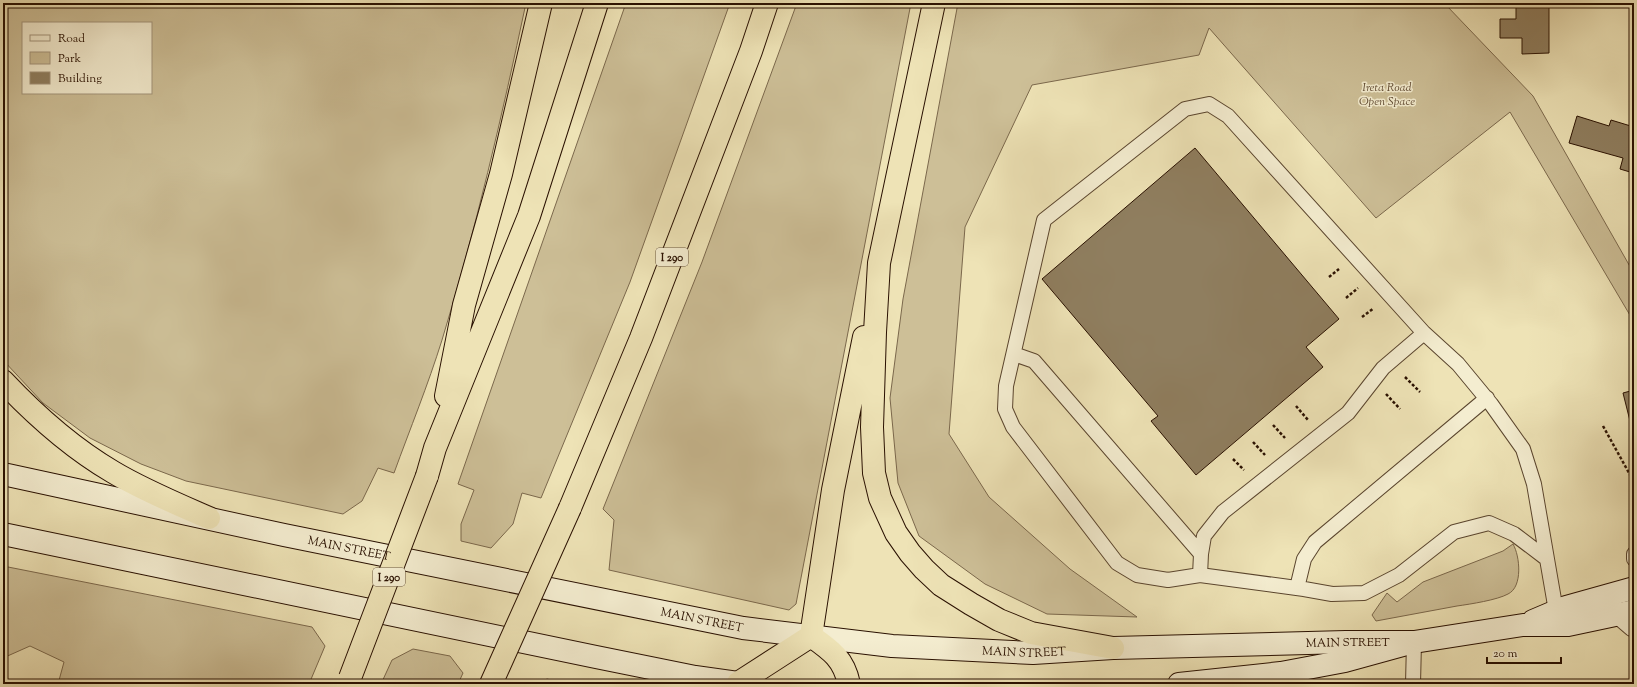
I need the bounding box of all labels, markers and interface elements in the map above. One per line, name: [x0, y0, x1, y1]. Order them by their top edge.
legend: [22, 22, 152, 94]
text: Road: [58, 30, 85, 48]
text: Park: [58, 50, 81, 68]
text: Building: [58, 70, 102, 88]
park label: Ireta Road Open Space: [1359, 79, 1415, 111]
road number: I 290: [656, 248, 688, 266]
street label: MAIN STREET: [306, 532, 392, 566]
road number: I 290: [373, 568, 405, 586]
street label: MAIN STREET: [659, 604, 745, 638]
street label: MAIN STREET: [1305, 634, 1390, 653]
scale bar: [1487, 639, 1561, 665]
street label: MAIN STREET: [981, 642, 1067, 663]
text: 20 m: [1493, 645, 1518, 663]

